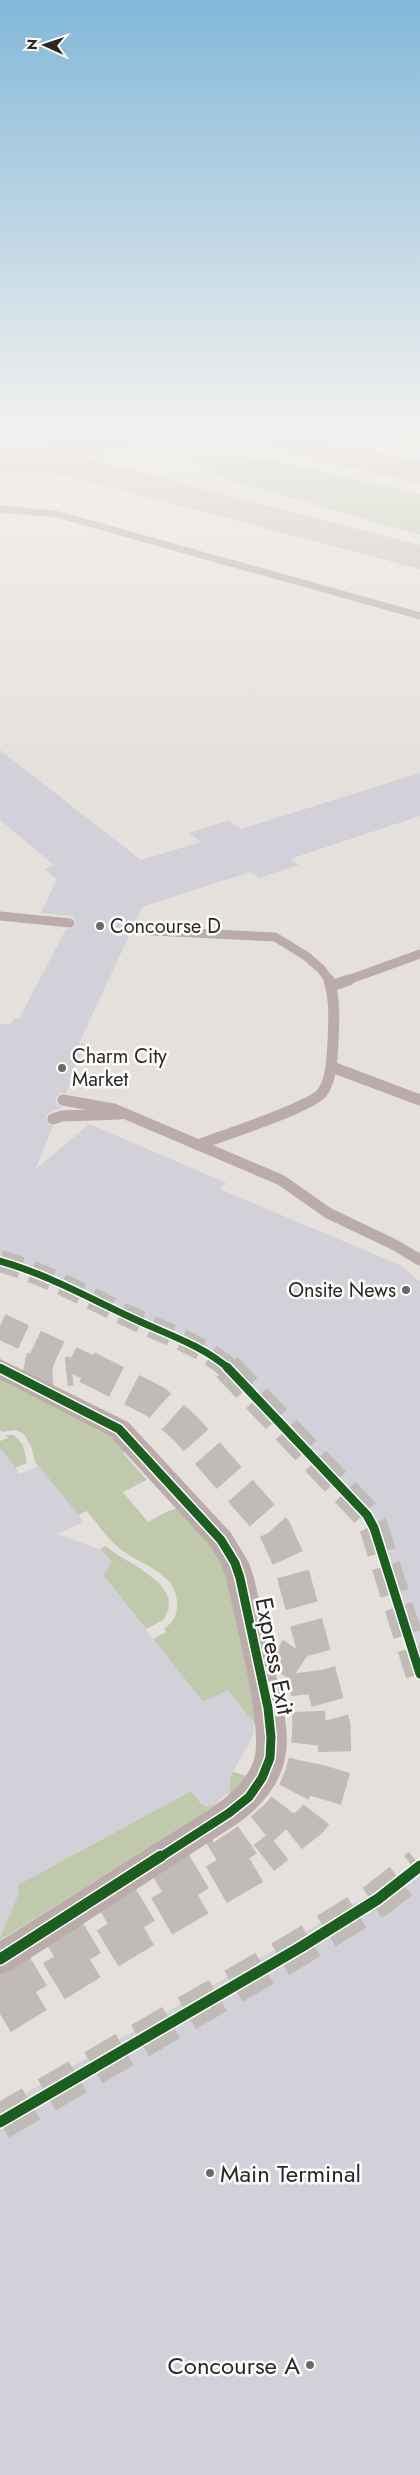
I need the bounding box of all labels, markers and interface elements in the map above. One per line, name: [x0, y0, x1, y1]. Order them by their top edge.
north arrow: [20, 20, 70, 70]
text: N: [22, 38, 42, 50]
place label: Concourse D: [110, 912, 221, 941]
marker: Concourse D: [94, 920, 106, 932]
place label: Charm City Market: [72, 1042, 167, 1094]
marker: Charm City Market: [56, 1062, 68, 1074]
place label: Onsite News: [288, 1276, 396, 1305]
marker: Onsite News: [400, 1284, 412, 1296]
street label: Express Exit: [246, 1594, 304, 1718]
place label: Main Terminal: [220, 2156, 361, 2191]
marker: Main Terminal: [204, 2167, 216, 2179]
place label: Concourse A: [167, 2348, 300, 2383]
marker: Concourse A: [304, 2359, 316, 2371]

